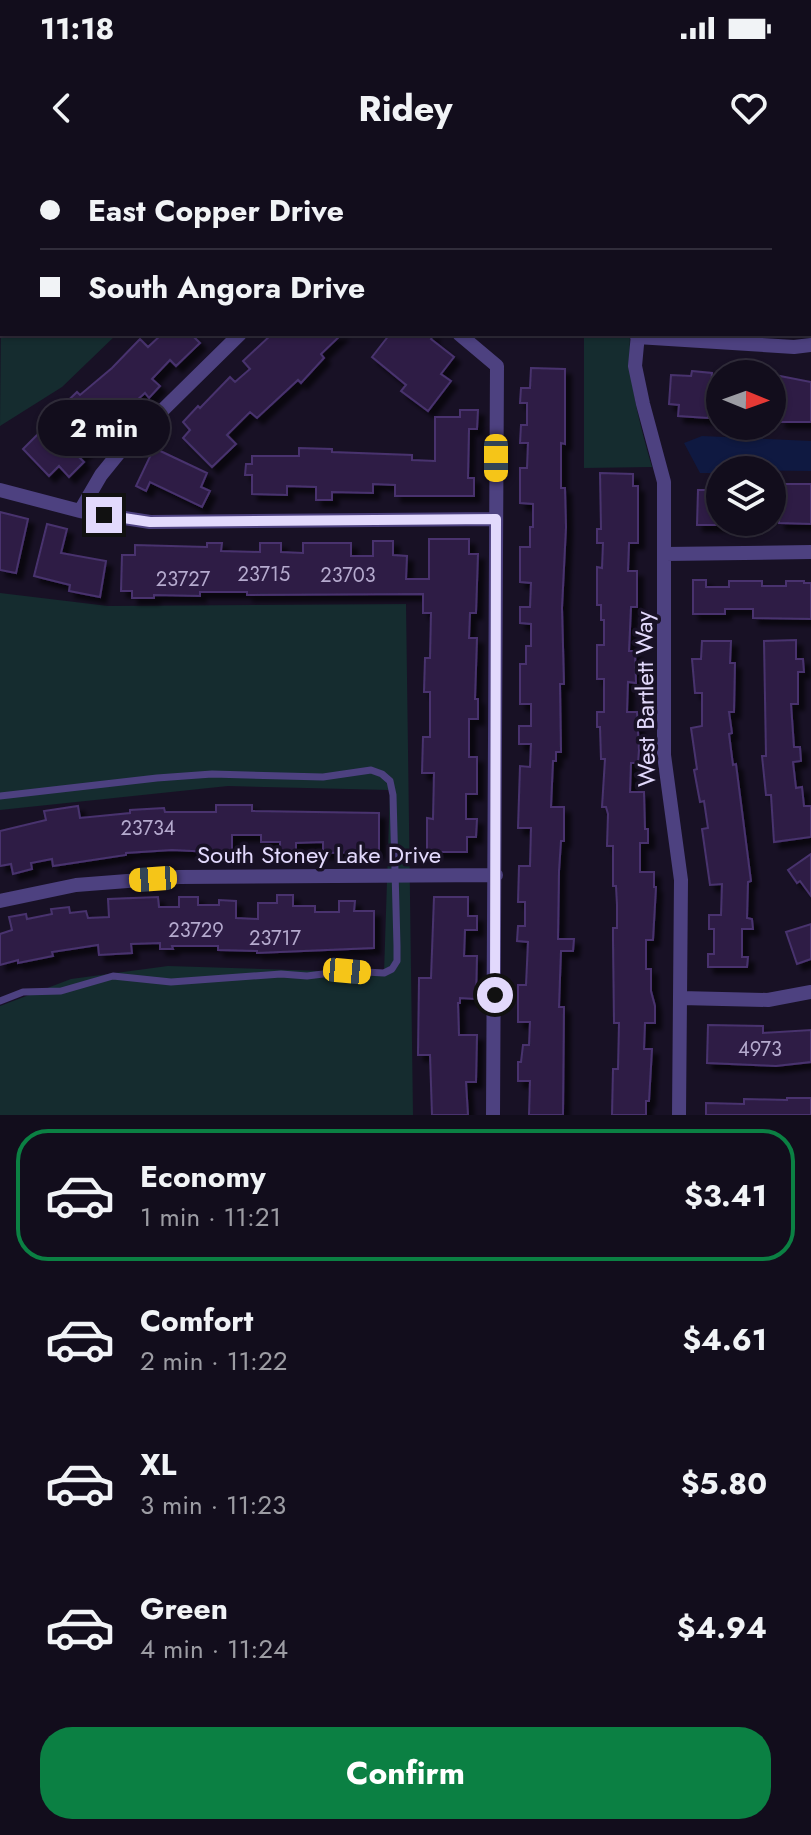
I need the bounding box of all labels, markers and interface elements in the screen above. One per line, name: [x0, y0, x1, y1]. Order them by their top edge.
text: 11:18: [40, 7, 114, 50]
text: Ridey: [358, 82, 453, 134]
icon: back: [40, 86, 84, 130]
icon: heart: [727, 86, 771, 130]
text: East Copper Drive: [88, 189, 344, 232]
text: South Angora Drive: [88, 266, 365, 309]
north arrow: [706, 360, 786, 440]
map controls: [706, 360, 786, 536]
callout: 2 min: [38, 399, 170, 455]
text: 2 min: [70, 409, 138, 447]
car: [484, 434, 508, 482]
button: layers: [706, 456, 786, 536]
route end: [86, 497, 122, 533]
house number: 23715: [238, 560, 290, 589]
house number: 23703: [320, 561, 376, 590]
house number: 23727: [156, 565, 211, 594]
street label: West Bartlett Way: [626, 610, 664, 787]
house number: 23734: [120, 814, 176, 843]
street label: South Stoney Lake Drive: [197, 837, 441, 872]
car: [128, 865, 178, 893]
house number: 23729: [168, 916, 224, 945]
house number: 23717: [249, 924, 301, 953]
car: [322, 957, 372, 985]
route start: [477, 977, 513, 1013]
house number: 4973: [738, 1035, 782, 1064]
text: Economy: [140, 1155, 266, 1198]
icon: car: [44, 1159, 116, 1231]
text: $3.41: [684, 1174, 767, 1217]
text: 1 min · 11:21: [140, 1198, 281, 1236]
text: Comfort: [140, 1299, 253, 1342]
icon: car: [44, 1303, 116, 1375]
text: $4.61: [682, 1318, 767, 1361]
text: 2 min · 11:22: [140, 1342, 287, 1380]
text: XL: [140, 1443, 176, 1486]
icon: car: [44, 1447, 116, 1519]
text: $5.80: [681, 1462, 767, 1505]
text: 3 min · 11:23: [140, 1486, 286, 1524]
text: Green: [140, 1587, 228, 1630]
icon: car: [44, 1591, 116, 1663]
text: $4.94: [677, 1606, 767, 1649]
text: 4 min · 11:24: [140, 1630, 288, 1668]
button: Confirm: [40, 1727, 771, 1819]

